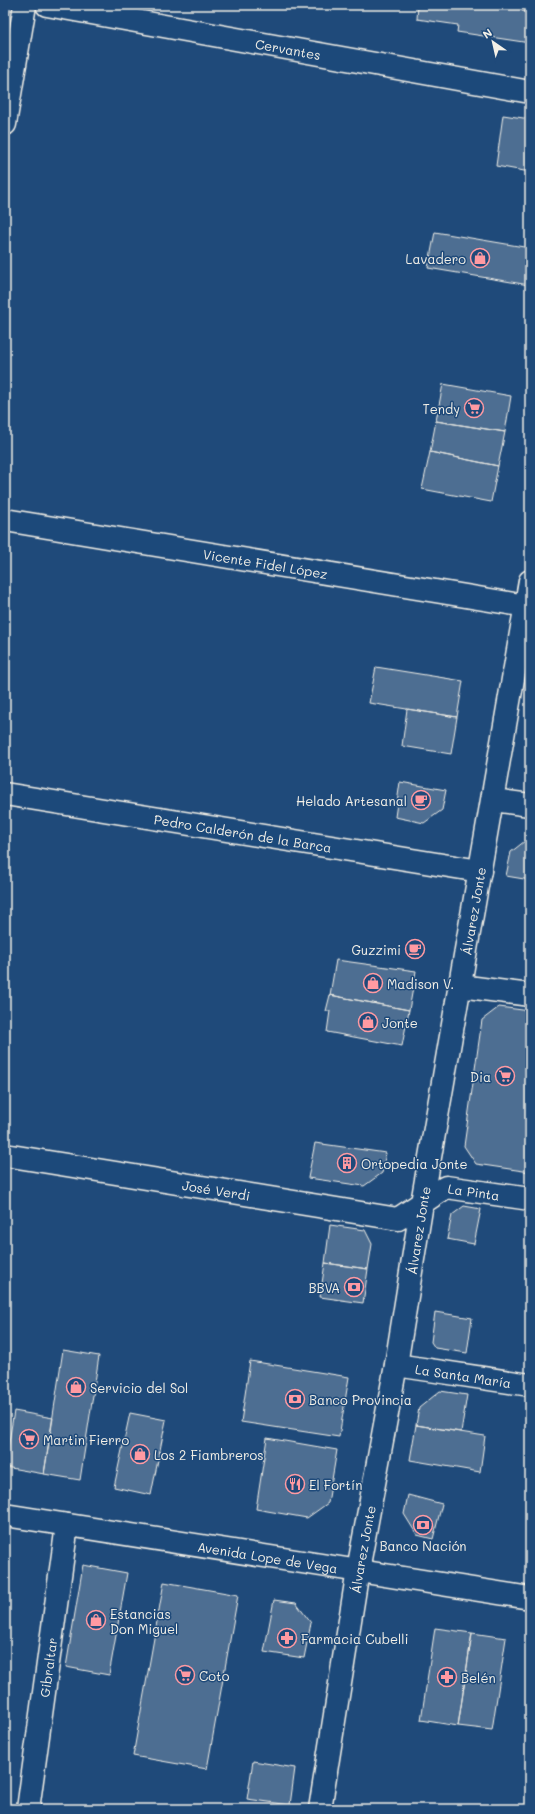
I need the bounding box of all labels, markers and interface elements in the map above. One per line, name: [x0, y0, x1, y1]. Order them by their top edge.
north arrow: [473, 22, 513, 62]
text: N: [479, 25, 495, 42]
street label: Cervantes: [254, 34, 322, 63]
shop icon: Lavadero: [469, 247, 491, 269]
place label: Lavadero: [406, 250, 466, 267]
supermarket icon: Tendy: [463, 397, 485, 419]
place label: Tendy: [422, 400, 460, 417]
street label: Vicente Fidel López: [202, 544, 329, 582]
cafe icon: Helado Artesanal: [410, 789, 432, 811]
place label: Helado Artesanal: [296, 792, 407, 809]
street label: Pedro Calderón de la Barca: [153, 810, 333, 855]
street label: Álvarez Jonte: [457, 866, 489, 956]
cafe icon: Guzzimi: [404, 938, 426, 960]
place label: Guzzimi: [351, 941, 401, 958]
shop icon: Madison V.: [362, 972, 384, 994]
place label: Madison V.: [387, 975, 454, 992]
shop icon: Jonte: [357, 1011, 379, 1033]
place label: Jonte: [382, 1014, 418, 1031]
supermarket icon: Dia: [494, 1065, 516, 1087]
place label: Dia: [470, 1068, 491, 1085]
building icon: Ortopedia Jonte: [336, 1152, 358, 1174]
place label: Ortopedia Jonte: [361, 1155, 468, 1172]
street label: José Verdi: [181, 1175, 251, 1203]
street label: La Pinta: [447, 1179, 501, 1203]
street label: Álvarez Jonte: [402, 1185, 433, 1276]
bank icon: BBVA: [343, 1276, 365, 1298]
place label: BBVA: [308, 1279, 340, 1296]
street label: La Santa María: [414, 1359, 512, 1391]
shop icon: Servicio del Sol: [65, 1376, 87, 1398]
place label: Servicio del Sol: [90, 1379, 188, 1396]
bank icon: Banco Provincia: [284, 1388, 306, 1410]
place label: Banco Provincia: [309, 1391, 412, 1408]
supermarket icon: Martin Fierro: [18, 1428, 40, 1450]
place label: Martin Fierro: [43, 1431, 129, 1448]
shop icon: Los 2 Fiambreros: [129, 1443, 151, 1465]
place label: Los 2 Fiambreros: [154, 1446, 264, 1463]
restaurant icon: El Fortín: [284, 1473, 306, 1495]
place label: El Fortín: [309, 1476, 362, 1493]
street label: Álvarez Jonte: [346, 1504, 378, 1595]
bank icon: Banco Nación: [412, 1514, 434, 1536]
street label: Avenida Lope de Vega: [196, 1537, 339, 1576]
place label: Banco Nación: [379, 1537, 467, 1554]
place label: Estancias Don Miguel: [110, 1605, 178, 1637]
shop icon: Estancias Don Miguel: [85, 1609, 107, 1631]
pharmacy icon: Farmacia Cubelli: [276, 1627, 298, 1649]
place label: Farmacia Cubelli: [301, 1630, 408, 1647]
street label: Gibraltar: [35, 1636, 60, 1698]
supermarket icon: Coto: [174, 1664, 196, 1686]
pharmacy icon: Belén: [436, 1666, 458, 1688]
place label: Coto: [199, 1667, 230, 1684]
place label: Belén: [461, 1669, 496, 1686]

